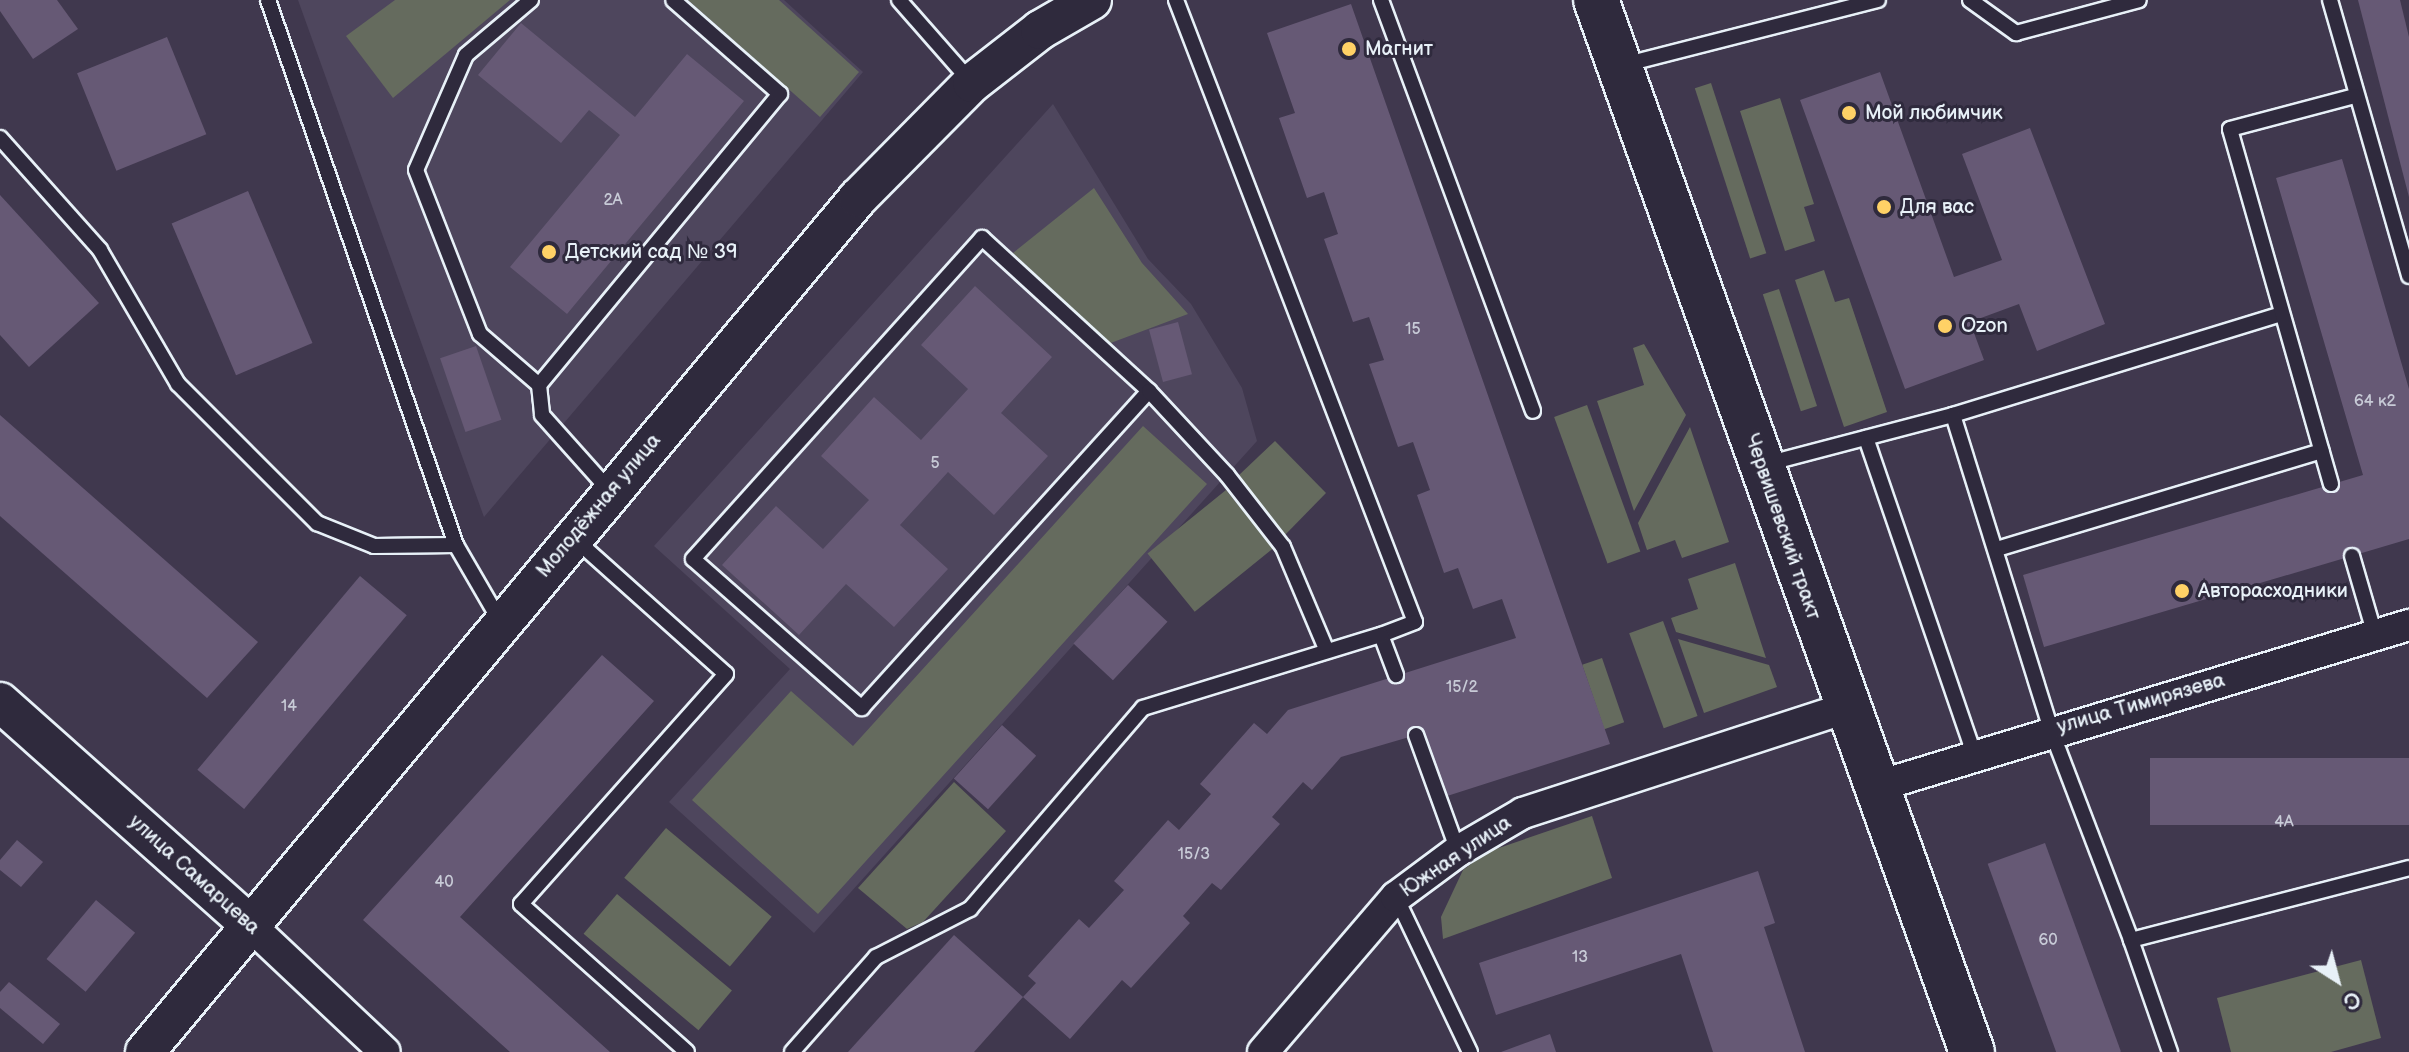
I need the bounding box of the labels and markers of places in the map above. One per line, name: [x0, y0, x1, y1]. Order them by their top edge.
place label: Магнит: [1365, 37, 1433, 61]
marker: Магнит: [1340, 40, 1358, 58]
place label: Мой любимчик: [1865, 101, 2003, 125]
marker: Мой любимчик: [1840, 104, 1858, 122]
place label: Для вас: [1900, 195, 1974, 219]
marker: Для вас: [1875, 198, 1893, 216]
place label: Детский сад № 39: [565, 240, 738, 264]
marker: Детский сад № 39: [540, 243, 558, 261]
place label: Ozon: [1961, 314, 2008, 338]
marker: Ozon: [1936, 317, 1954, 335]
place label: Авторасходники: [2198, 579, 2348, 603]
marker: Авторасходники: [2173, 582, 2191, 600]

